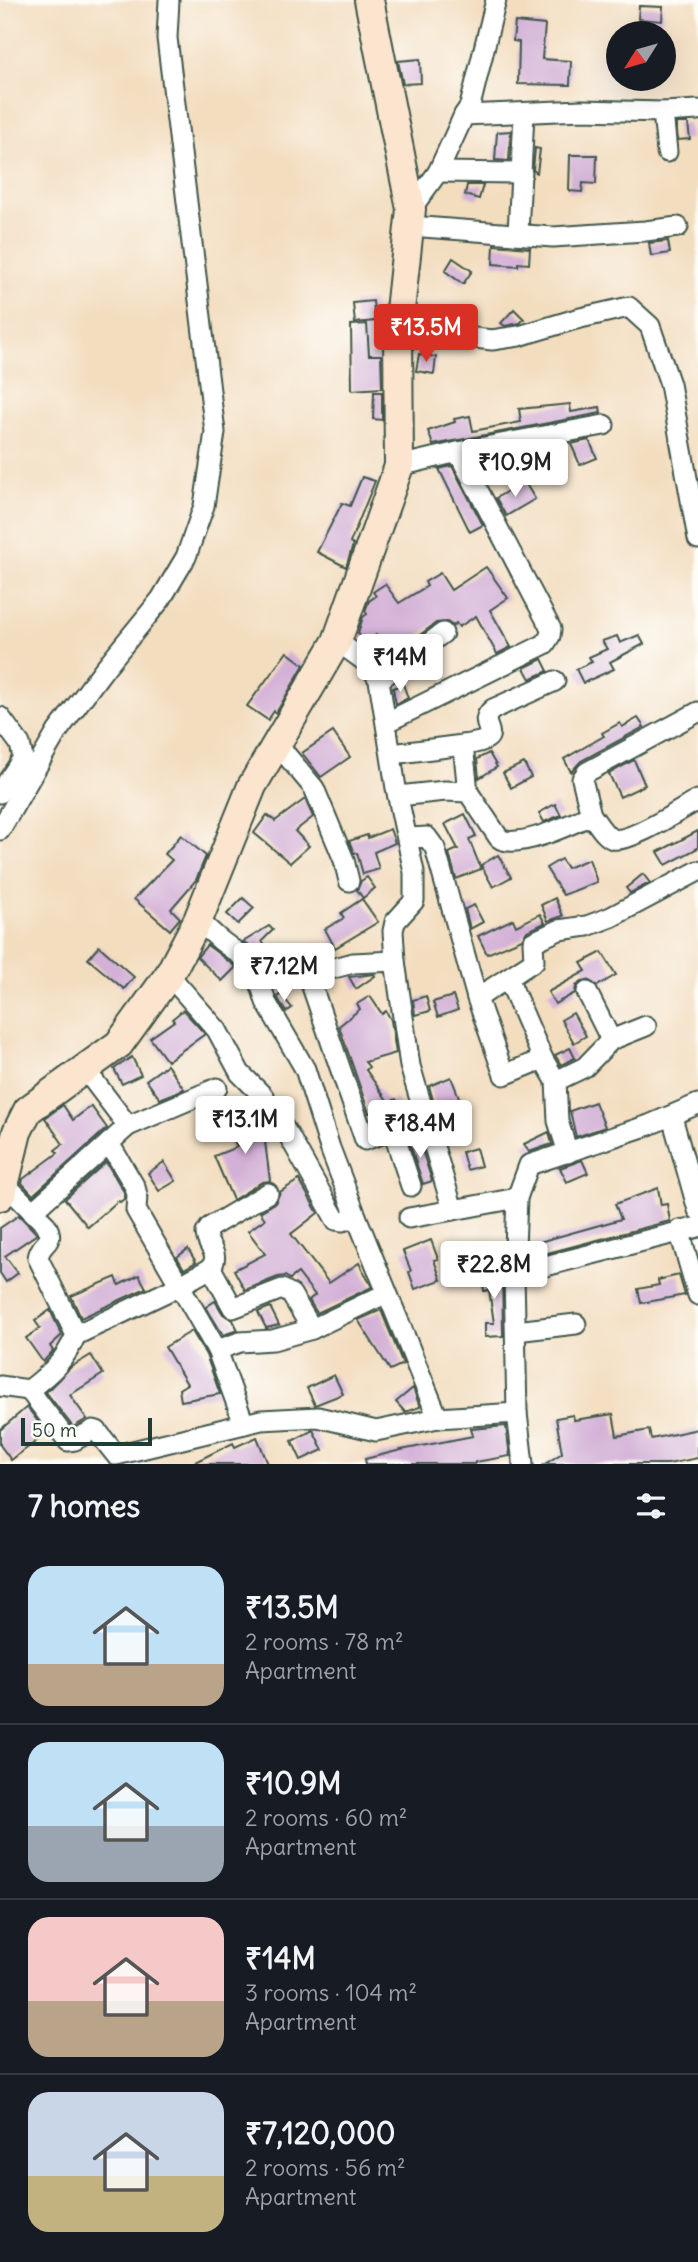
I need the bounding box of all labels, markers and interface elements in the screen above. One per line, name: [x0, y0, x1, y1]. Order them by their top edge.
north arrow: [606, 21, 676, 91]
map controls: [606, 21, 676, 91]
pin: ₹13.5M: [369, 304, 483, 364]
text: ₹13.5M: [390, 312, 462, 341]
pin: ₹10.9M: [458, 440, 572, 499]
text: ₹10.9M: [478, 447, 552, 476]
pin: ₹14M: [359, 634, 441, 694]
text: ₹14M: [373, 642, 427, 671]
pin: ₹7.12M: [227, 944, 341, 1003]
text: ₹7.12M: [250, 951, 318, 980]
pin: ₹13.1M: [188, 1096, 302, 1156]
pin: ₹18.4M: [363, 1100, 477, 1160]
text: ₹13.1M: [212, 1104, 279, 1133]
text: ₹18.4M: [384, 1108, 456, 1137]
pin: ₹22.8M: [437, 1242, 551, 1301]
text: ₹22.8M: [456, 1249, 532, 1278]
scale bar: [21, 1415, 152, 1447]
text: 50 m: [32, 1418, 77, 1442]
text: 7 homes: [28, 1487, 140, 1525]
icon: filters: [632, 1487, 670, 1525]
text: ₹13.5M: [245, 1588, 339, 1626]
icon: home: [84, 1594, 168, 1678]
text: 2 rooms · 78 m²: [245, 1627, 404, 1656]
text: Apartment: [245, 1656, 357, 1685]
text: ₹10.9M: [245, 1764, 342, 1802]
icon: home: [84, 1770, 168, 1854]
text: 2 rooms · 60 m²: [245, 1803, 407, 1832]
text: Apartment: [245, 1832, 357, 1861]
text: ₹14M: [245, 1939, 316, 1977]
icon: home: [84, 1945, 168, 2029]
text: 3 rooms · 104 m²: [245, 1978, 417, 2007]
text: Apartment: [245, 2007, 357, 2036]
text: ₹7,120,000: [245, 2114, 396, 2152]
icon: home: [84, 2120, 168, 2204]
text: 2 rooms · 56 m²: [245, 2153, 406, 2182]
text: Apartment: [245, 2182, 357, 2211]

